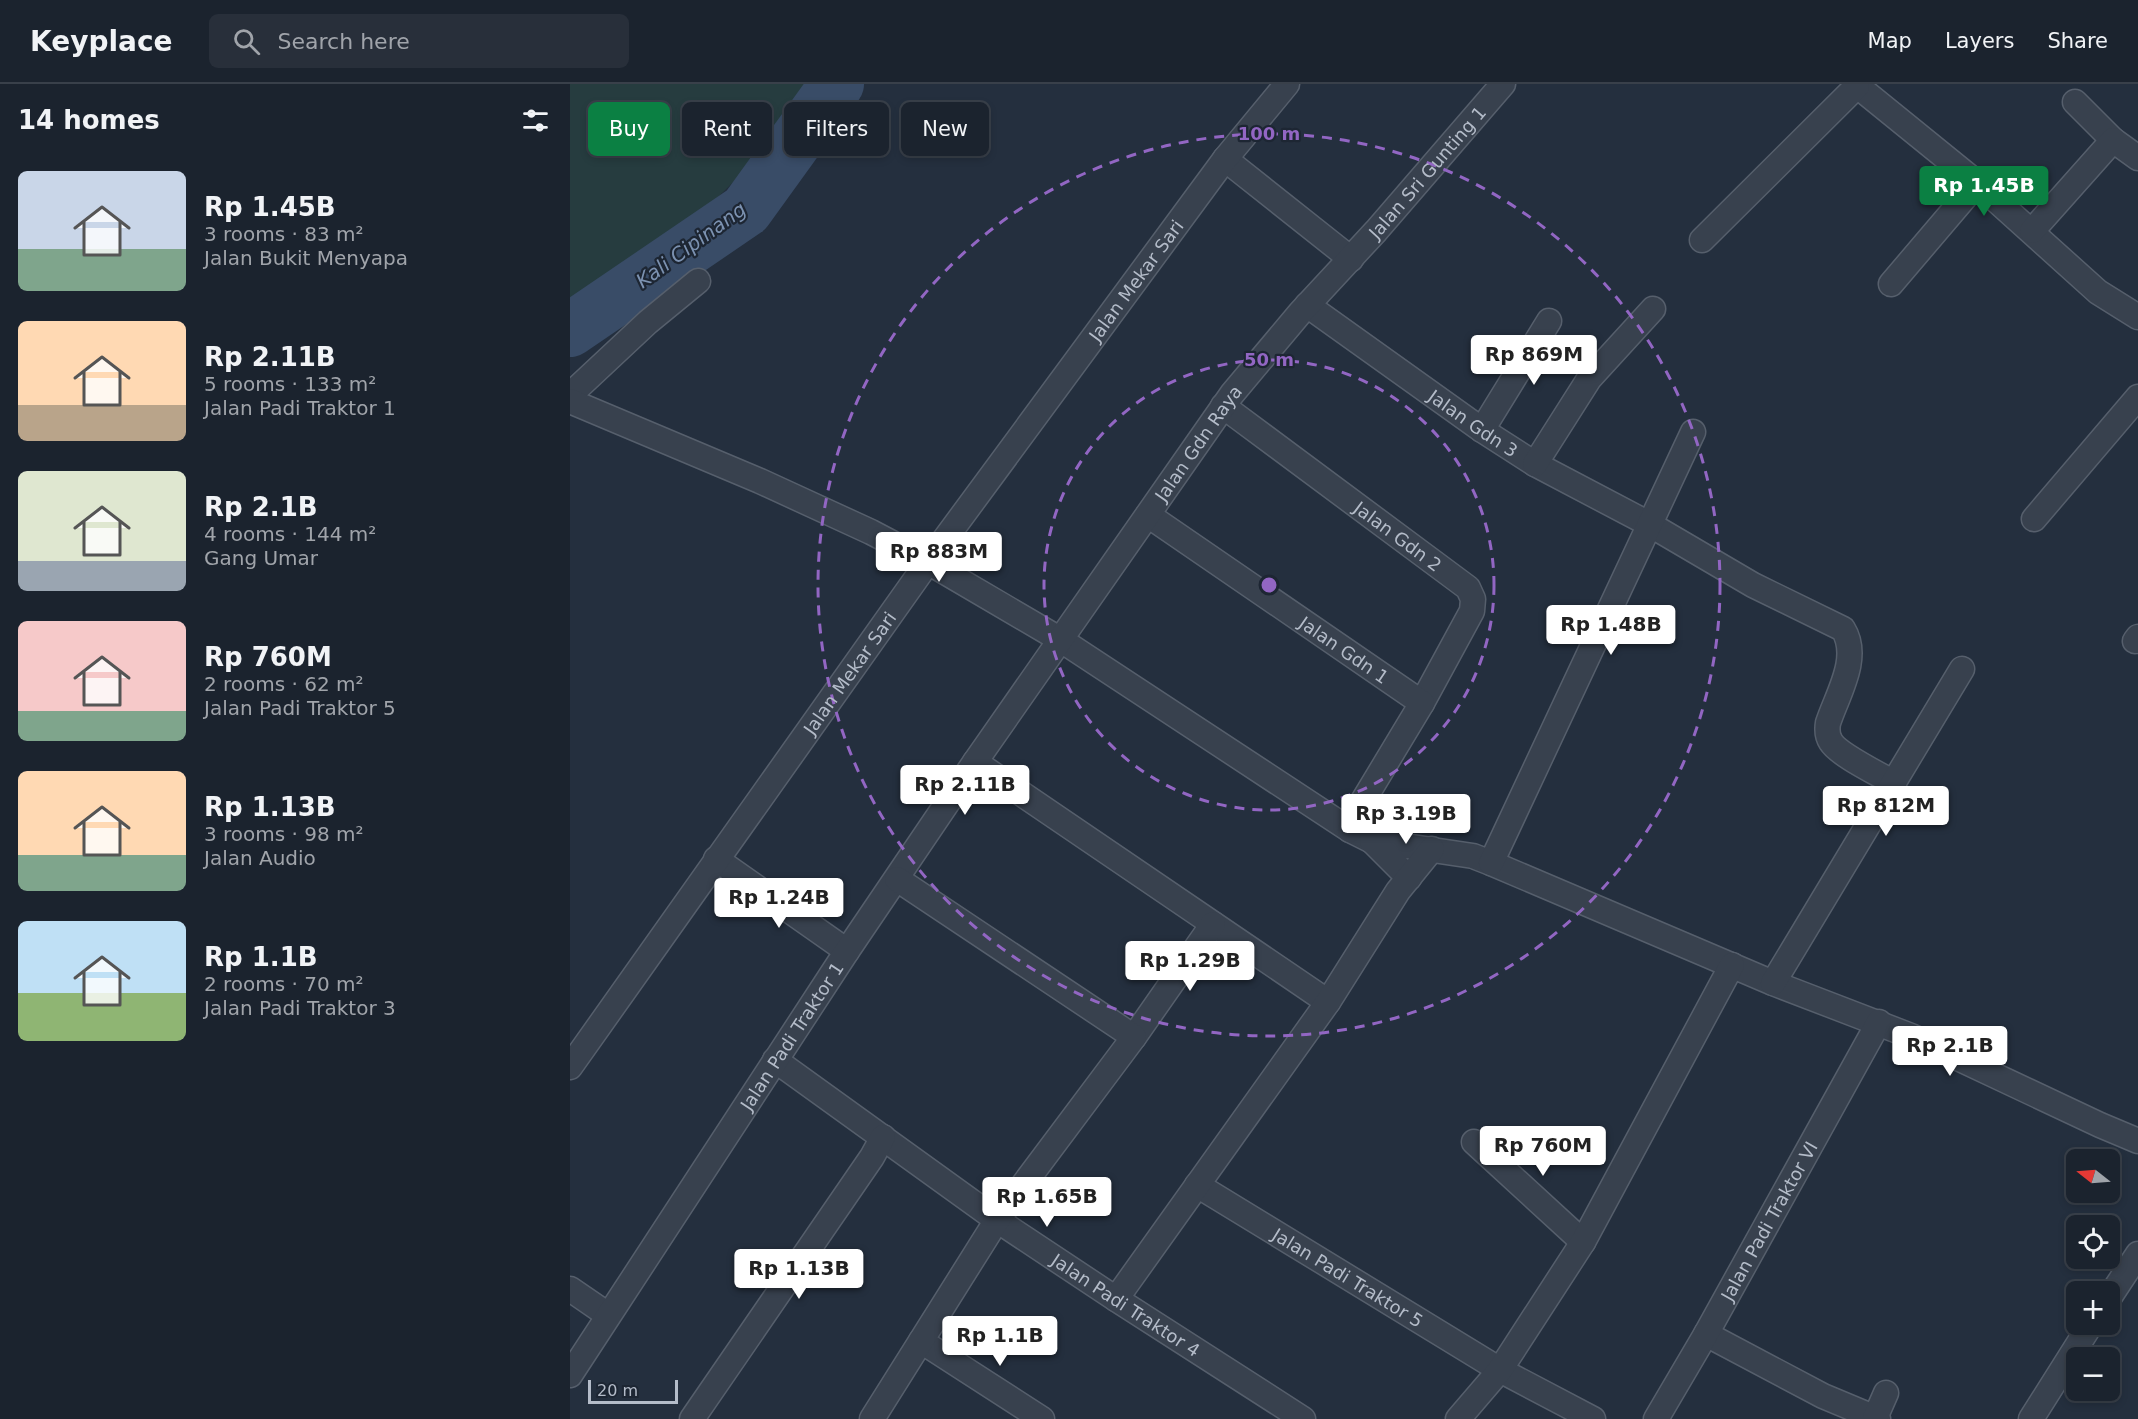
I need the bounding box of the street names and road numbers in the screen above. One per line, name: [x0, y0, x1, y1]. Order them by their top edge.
street label: Jalan Sri Gunting 1: [1363, 102, 1490, 243]
street label: Jalan Mekar Sari: [1083, 216, 1187, 346]
street label: Jalan Gdn Raya: [1149, 380, 1246, 506]
street label: Jalan Gdn 3: [1424, 384, 1522, 461]
street label: Jalan Gdn 2: [1349, 496, 1446, 575]
street label: Jalan Mekar Sari: [798, 608, 900, 739]
street label: Jalan Gdn 1: [1295, 611, 1393, 688]
street label: Jalan Padi Traktor 1: [735, 958, 848, 1115]
street label: Jalan Padi Traktor VI: [1716, 1138, 1821, 1305]
street label: Jalan Padi Traktor 5: [1268, 1223, 1427, 1331]
street label: Jalan Padi Traktor 4: [1047, 1248, 1204, 1361]

